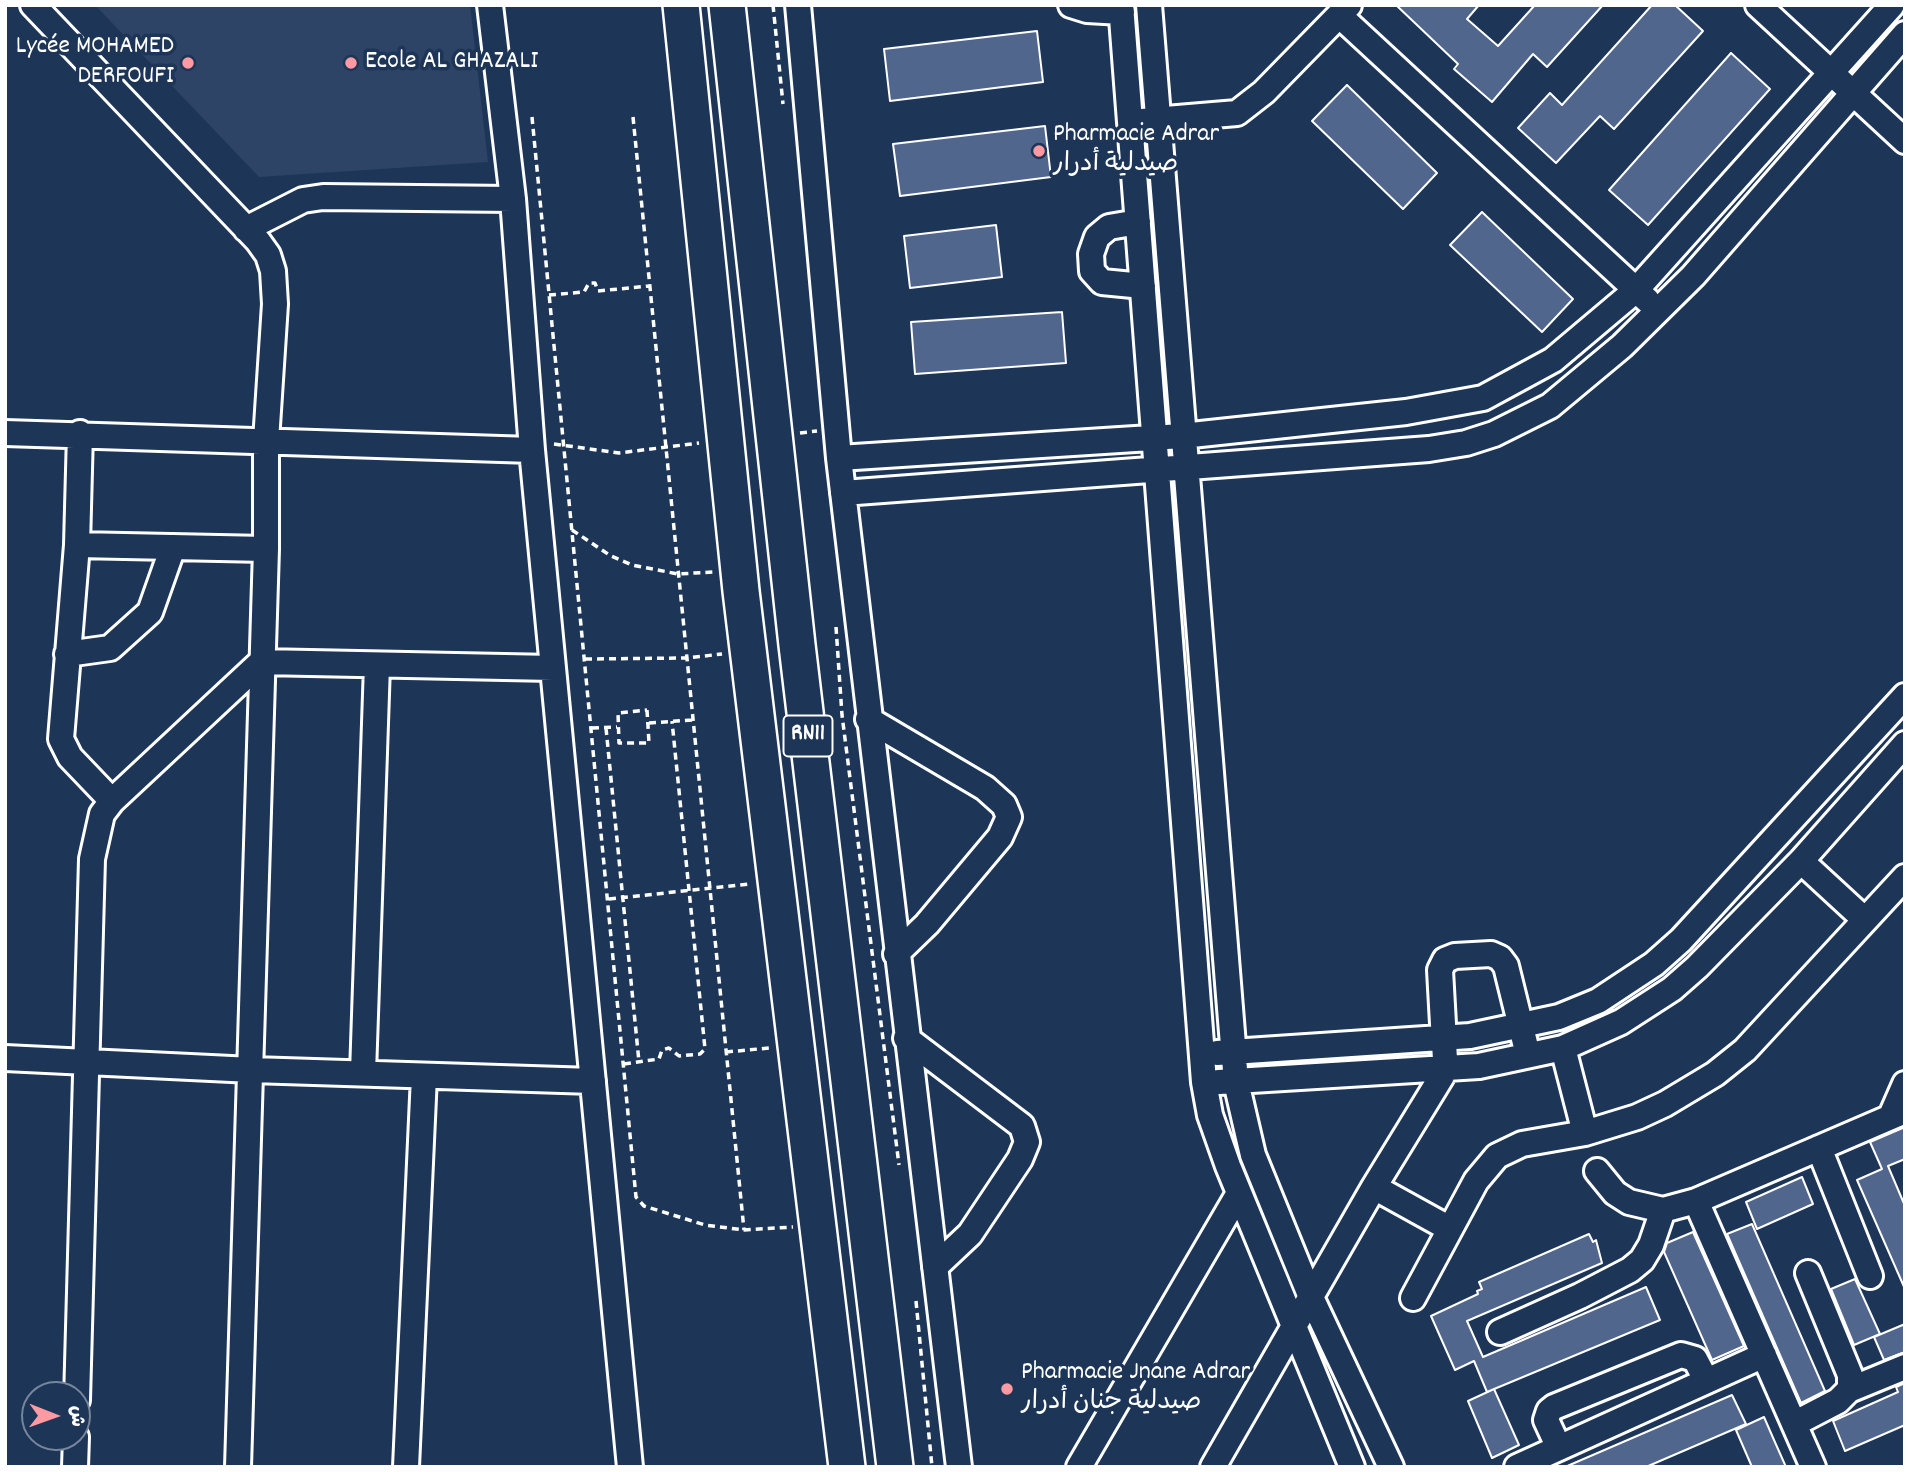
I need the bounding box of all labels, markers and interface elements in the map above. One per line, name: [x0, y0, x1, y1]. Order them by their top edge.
place label: Lycée MOHAMED DERFOUFI: [16, 32, 174, 94]
place label: Ecole AL GHAZALI: [365, 47, 538, 79]
marker: Lycée MOHAMED DERFOUFI: [180, 55, 196, 71]
marker: Ecole AL GHAZALI: [343, 55, 359, 71]
place label: Pharmacie Adrar صيدلية أدرار: [1053, 120, 1219, 182]
marker: Pharmacie Adrar صيدلية أدرار: [1031, 143, 1047, 159]
road number: RN11: [784, 716, 832, 756]
place label: Pharmacie Jnane Adrar صيدلية جنان أدرار: [1021, 1358, 1250, 1420]
north arrow: [21, 1381, 91, 1451]
marker: Pharmacie Jnane Adrar صيدلية جنان أدرار: [999, 1381, 1015, 1397]
text: ش: [62, 1406, 89, 1427]

